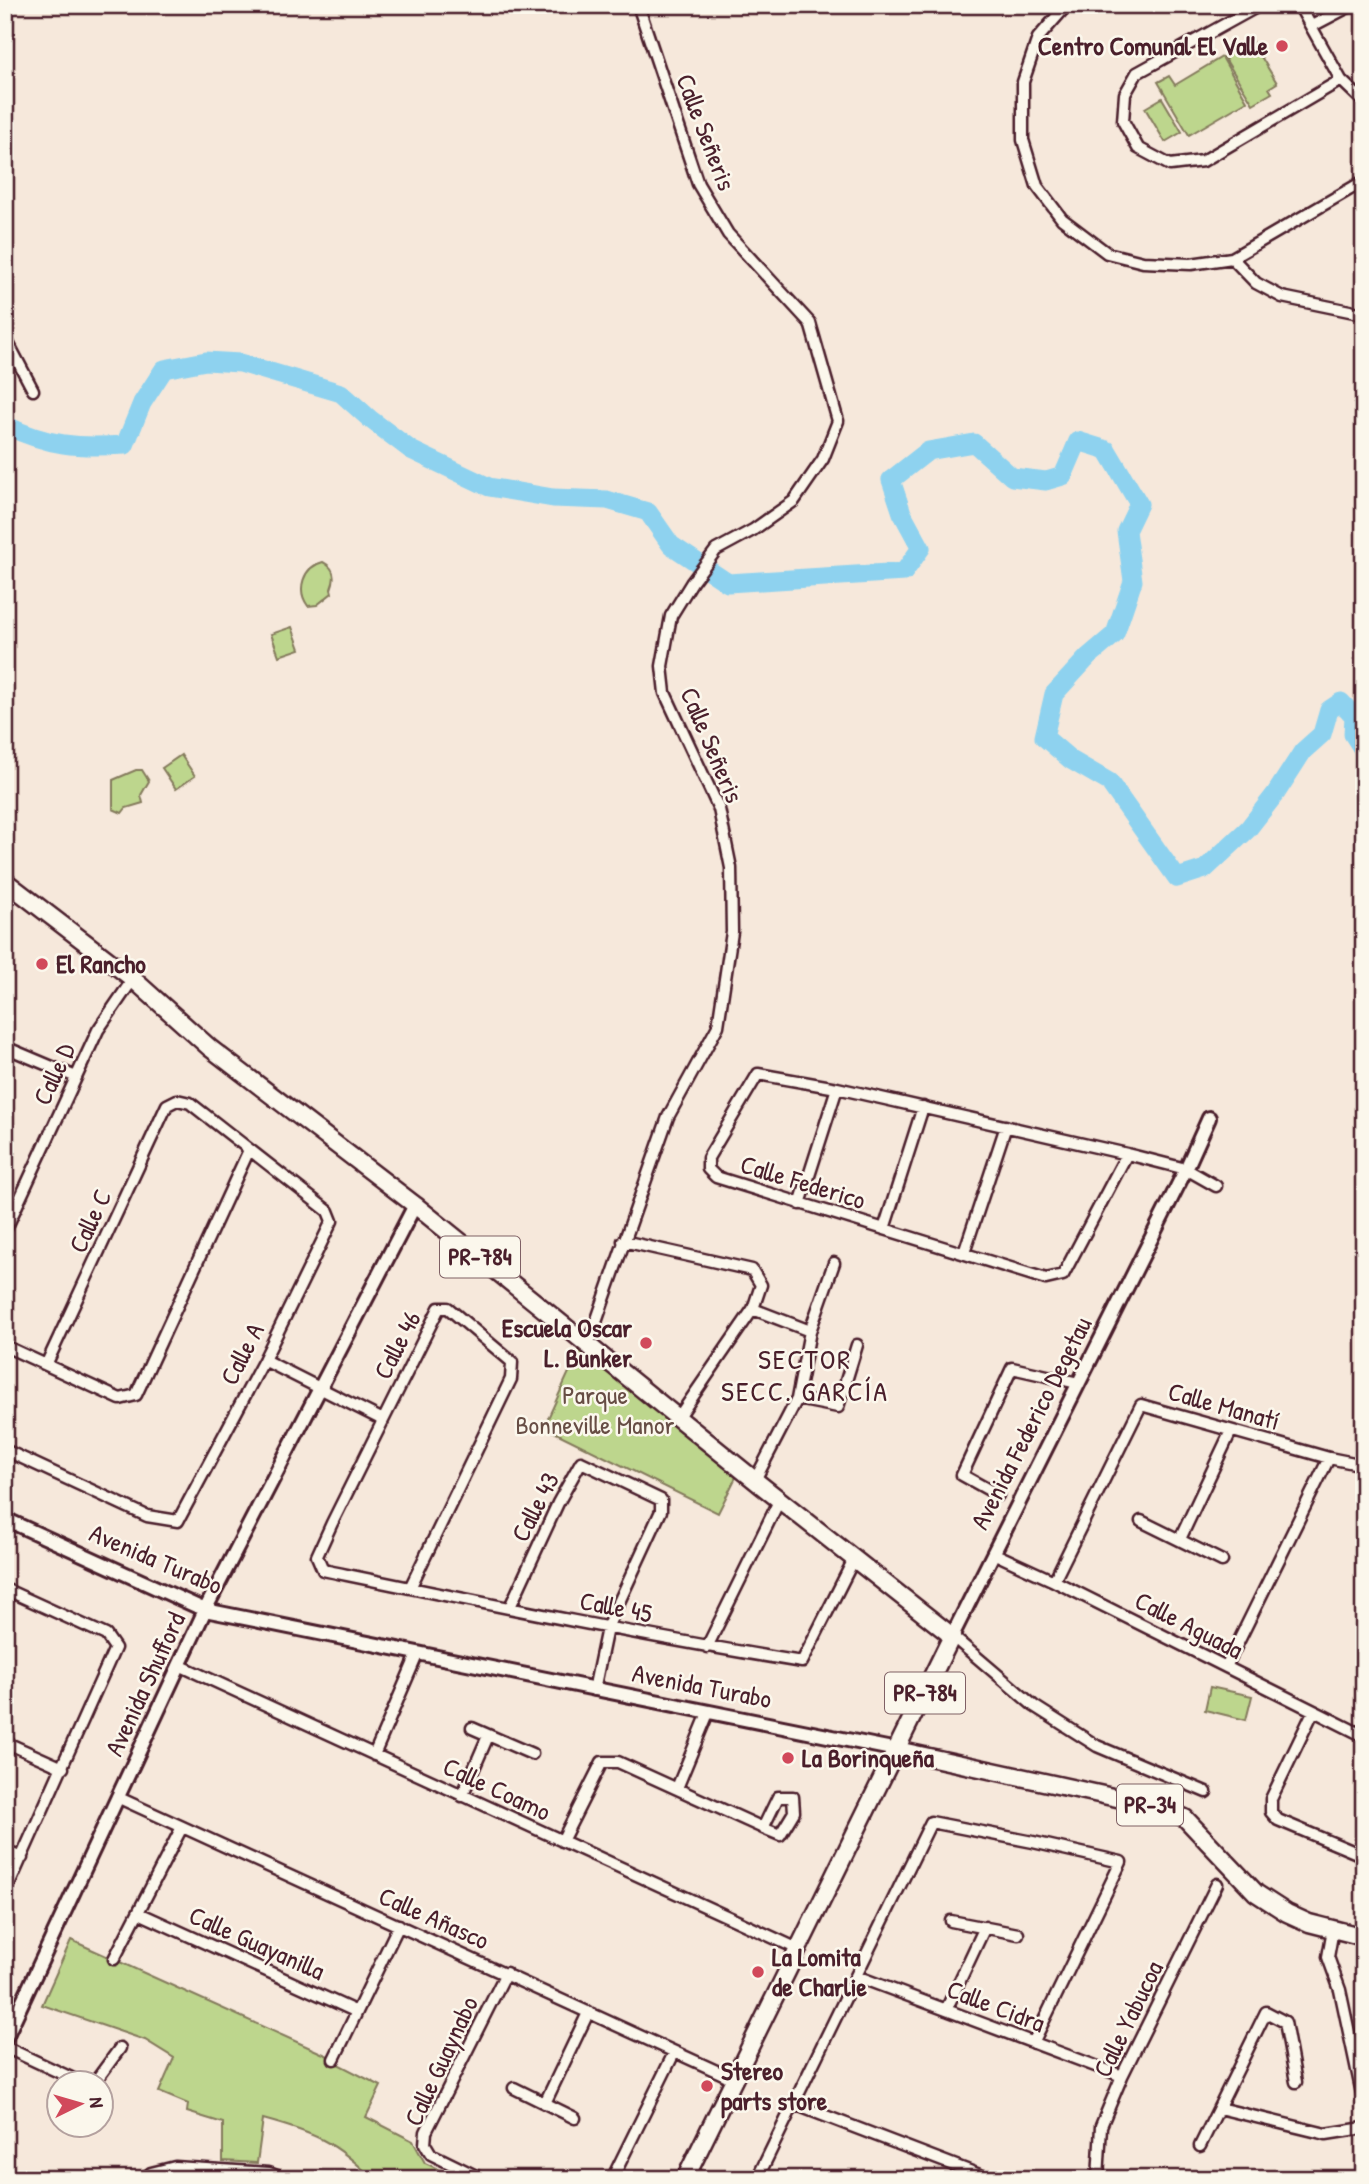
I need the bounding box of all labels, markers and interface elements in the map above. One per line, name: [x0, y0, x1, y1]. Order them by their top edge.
place label: Centro Comunal El Valle: [1038, 28, 1269, 63]
marker: Centro Comunal El Valle: [1274, 38, 1290, 54]
street label: Calle Señeris: [668, 69, 745, 195]
street label: Calle Señeris: [672, 682, 752, 808]
place label: El Rancho: [56, 946, 146, 981]
marker: El Rancho: [34, 956, 50, 972]
street label: Calle D: [24, 1037, 83, 1110]
street label: Calle Federico: [736, 1146, 870, 1217]
street label: Calle C: [60, 1183, 119, 1258]
road number: PR-784: [440, 1237, 520, 1278]
street label: Calle 46: [365, 1305, 429, 1385]
place label: Escuela Oscar L. Bunker: [502, 1310, 633, 1375]
street label: Avenida Federico Degetau: [962, 1310, 1099, 1535]
street label: Calle A: [211, 1317, 272, 1391]
marker: Escuela Oscar L. Bunker: [638, 1335, 654, 1351]
district label: SECTOR SECC. GARCÍA: [721, 1340, 889, 1410]
street label: Calle Manatí: [1164, 1373, 1284, 1438]
park label: Parque Bonneville Manor: [515, 1377, 675, 1442]
street label: Calle 43: [502, 1466, 567, 1547]
street label: Avenida Turabo: [84, 1515, 228, 1602]
street label: Calle 45: [577, 1582, 655, 1631]
street label: Calle Aguada: [1129, 1582, 1249, 1667]
street label: Avenida Shufford: [96, 1606, 193, 1761]
street label: Avenida Turabo: [629, 1655, 775, 1716]
road number: PR-784: [885, 1672, 965, 1714]
place label: La Borinqueña: [802, 1740, 935, 1776]
street label: Calle Coamo: [438, 1748, 557, 1829]
marker: La Borinqueña: [780, 1750, 796, 1766]
road number: PR-34: [1117, 1784, 1183, 1826]
street label: Calle Añasco: [374, 1878, 495, 1957]
street label: Calle Guayanilla: [184, 1897, 331, 1988]
place label: La Lomita de Charlie: [772, 1939, 868, 2004]
street label: Calle Yabucoa: [1084, 1955, 1171, 2083]
marker: La Lomita de Charlie: [750, 1964, 766, 1980]
street label: Calle Cidra: [942, 1971, 1050, 2040]
street label: Calle Guaynabo: [395, 1990, 486, 2131]
place label: Stereo parts store: [721, 2053, 828, 2119]
north arrow: [46, 2068, 116, 2138]
marker: Stereo parts store: [699, 2078, 715, 2094]
text: N: [84, 2096, 110, 2109]

